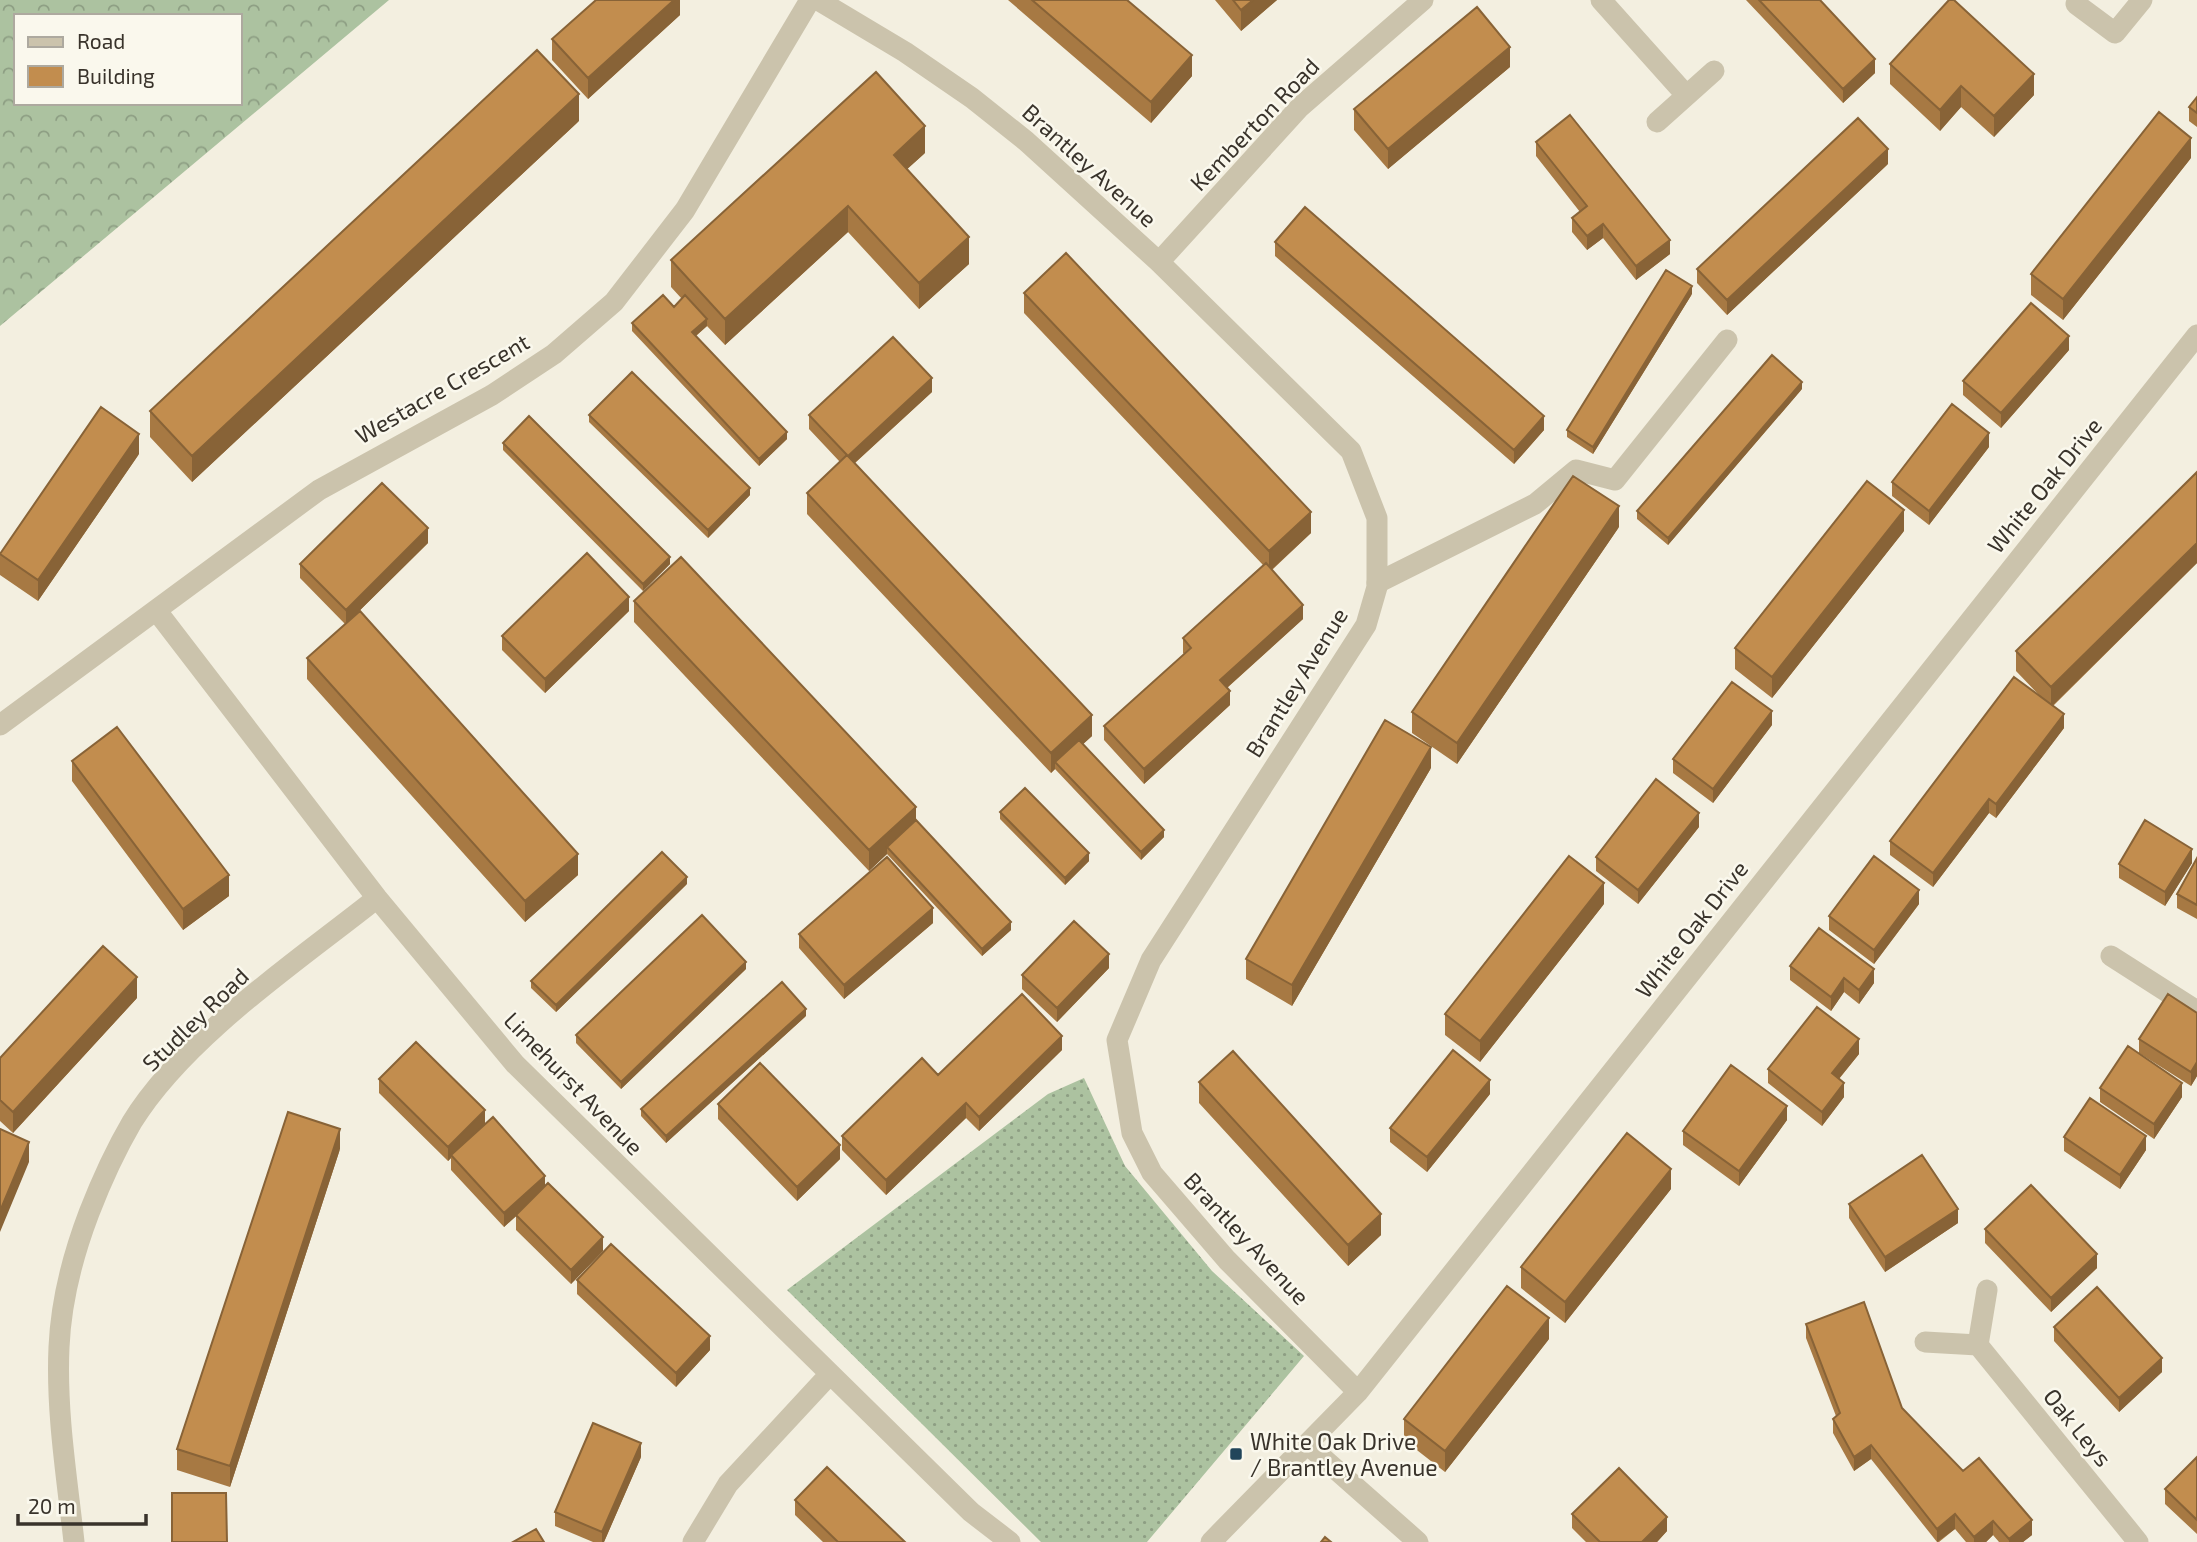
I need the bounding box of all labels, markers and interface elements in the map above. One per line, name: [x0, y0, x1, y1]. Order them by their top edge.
legend: [14, 14, 242, 105]
text: Road: [77, 28, 125, 53]
street label: Kemberton Road: [1184, 52, 1324, 196]
text: Building: [77, 63, 155, 88]
street label: Brantley Avenue: [1017, 97, 1163, 233]
street label: Westacre Crescent: [350, 327, 534, 449]
street label: White Oak Drive: [1981, 412, 2107, 558]
street label: Brantley Avenue: [1239, 602, 1353, 762]
street label: White Oak Drive: [1629, 855, 1753, 1003]
street label: Studley Road: [136, 961, 254, 1077]
street label: Limehurst Avenue: [499, 1006, 649, 1160]
street label: Brantley Avenue: [1179, 1166, 1315, 1310]
street label: Oak Leys: [2038, 1382, 2118, 1472]
place label: White Oak Drive / Brantley Avenue: [1250, 1427, 1438, 1481]
marker: White Oak Drive / Brantley Avenue: [1228, 1446, 1244, 1462]
scale bar: [18, 1482, 145, 1526]
text: 20 m: [28, 1493, 76, 1518]

